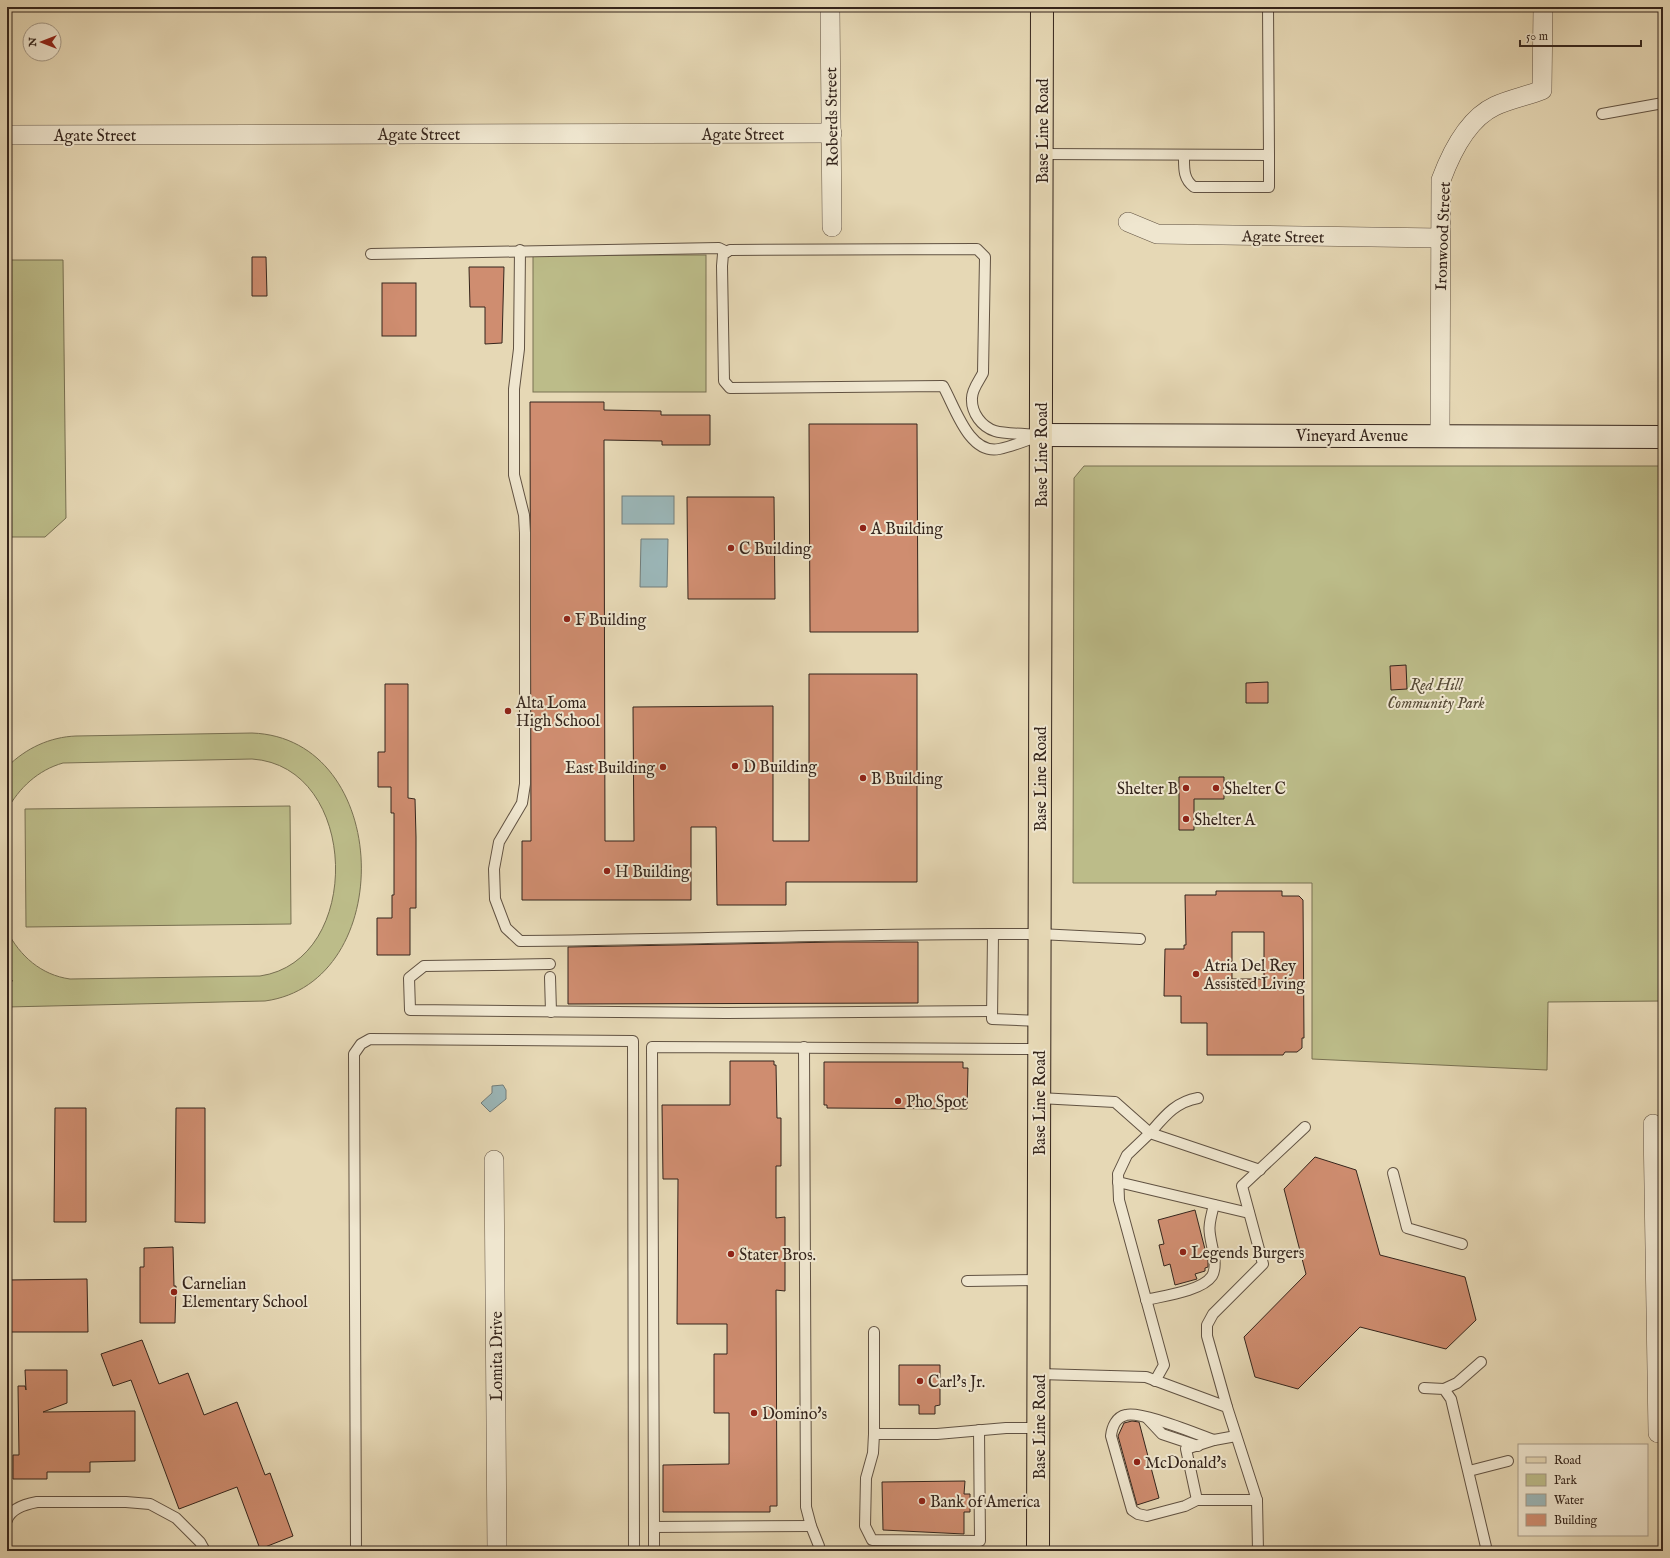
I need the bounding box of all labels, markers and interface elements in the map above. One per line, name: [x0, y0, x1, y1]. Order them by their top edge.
north arrow: [22, 22, 62, 62]
scale bar: [1520, 22, 1641, 48]
text: 50 m: [1526, 29, 1548, 44]
text: N: [26, 37, 40, 48]
street label: Roberds Street: [822, 66, 844, 167]
street label: Base Line Road: [1034, 78, 1054, 184]
street label: Agate Street: [377, 126, 461, 146]
street label: Agate Street: [701, 126, 785, 146]
street label: Agate Street: [53, 127, 137, 147]
street label: Ironwood Street: [1432, 181, 1456, 291]
street label: Agate Street: [1241, 227, 1325, 249]
street label: Base Line Road: [1033, 402, 1053, 508]
street label: Vineyard Avenue: [1295, 427, 1408, 447]
place label: A Building: [870, 520, 943, 540]
marker: A Building: [858, 523, 868, 533]
place label: C Building: [739, 540, 812, 560]
marker: C Building: [726, 543, 736, 553]
place label: F Building: [575, 611, 646, 631]
marker: F Building: [562, 614, 572, 624]
park label: Red Hill Community Park: [1387, 676, 1485, 714]
place label: Alta Loma High School: [515, 694, 600, 732]
marker: Alta Loma High School: [503, 706, 513, 716]
street label: Base Line Road: [1032, 726, 1052, 832]
place label: D Building: [743, 758, 817, 778]
place label: East Building: [565, 759, 655, 779]
marker: D Building: [730, 761, 740, 771]
marker: East Building: [658, 762, 668, 772]
place label: B Building: [871, 770, 943, 790]
marker: B Building: [858, 773, 868, 783]
place label: Shelter B: [1117, 780, 1178, 800]
place label: Shelter C: [1224, 780, 1286, 800]
marker: Shelter B: [1181, 783, 1191, 793]
marker: Shelter C: [1211, 783, 1221, 793]
place label: Shelter A: [1194, 811, 1257, 831]
marker: Shelter A: [1181, 814, 1191, 824]
place label: H Building: [615, 863, 690, 883]
marker: H Building: [602, 866, 612, 876]
place label: Atria Del Rey Assisted Living: [1203, 957, 1305, 995]
marker: Atria Del Rey Assisted Living: [1191, 969, 1201, 979]
street label: Base Line Road: [1031, 1050, 1051, 1156]
place label: Pho Spot: [906, 1093, 967, 1113]
marker: Pho Spot: [893, 1096, 903, 1106]
place label: Legends Burgers: [1191, 1244, 1305, 1264]
place label: Stater Bros.: [739, 1246, 816, 1266]
marker: Legends Burgers: [1178, 1247, 1188, 1257]
marker: Stater Bros.: [726, 1249, 736, 1259]
place label: Carnelian Elementary School: [182, 1275, 308, 1313]
marker: Carnelian Elementary School: [169, 1287, 179, 1297]
street label: Lomita Drive: [488, 1311, 508, 1401]
place label: Carl's Jr.: [928, 1373, 985, 1393]
street label: Base Line Road: [1031, 1374, 1051, 1480]
marker: Carl's Jr.: [915, 1376, 925, 1386]
place label: Domino's: [762, 1405, 828, 1425]
marker: Domino's: [749, 1408, 759, 1418]
legend: [1518, 1444, 1648, 1536]
text: Road: [1554, 1453, 1582, 1468]
place label: McDonald's: [1145, 1454, 1227, 1474]
marker: McDonald's: [1132, 1457, 1142, 1467]
text: Park: [1554, 1473, 1577, 1488]
place label: Bank of America: [930, 1493, 1040, 1513]
text: Water: [1554, 1493, 1585, 1508]
marker: Bank of America: [917, 1496, 927, 1506]
text: Building: [1554, 1513, 1598, 1528]

